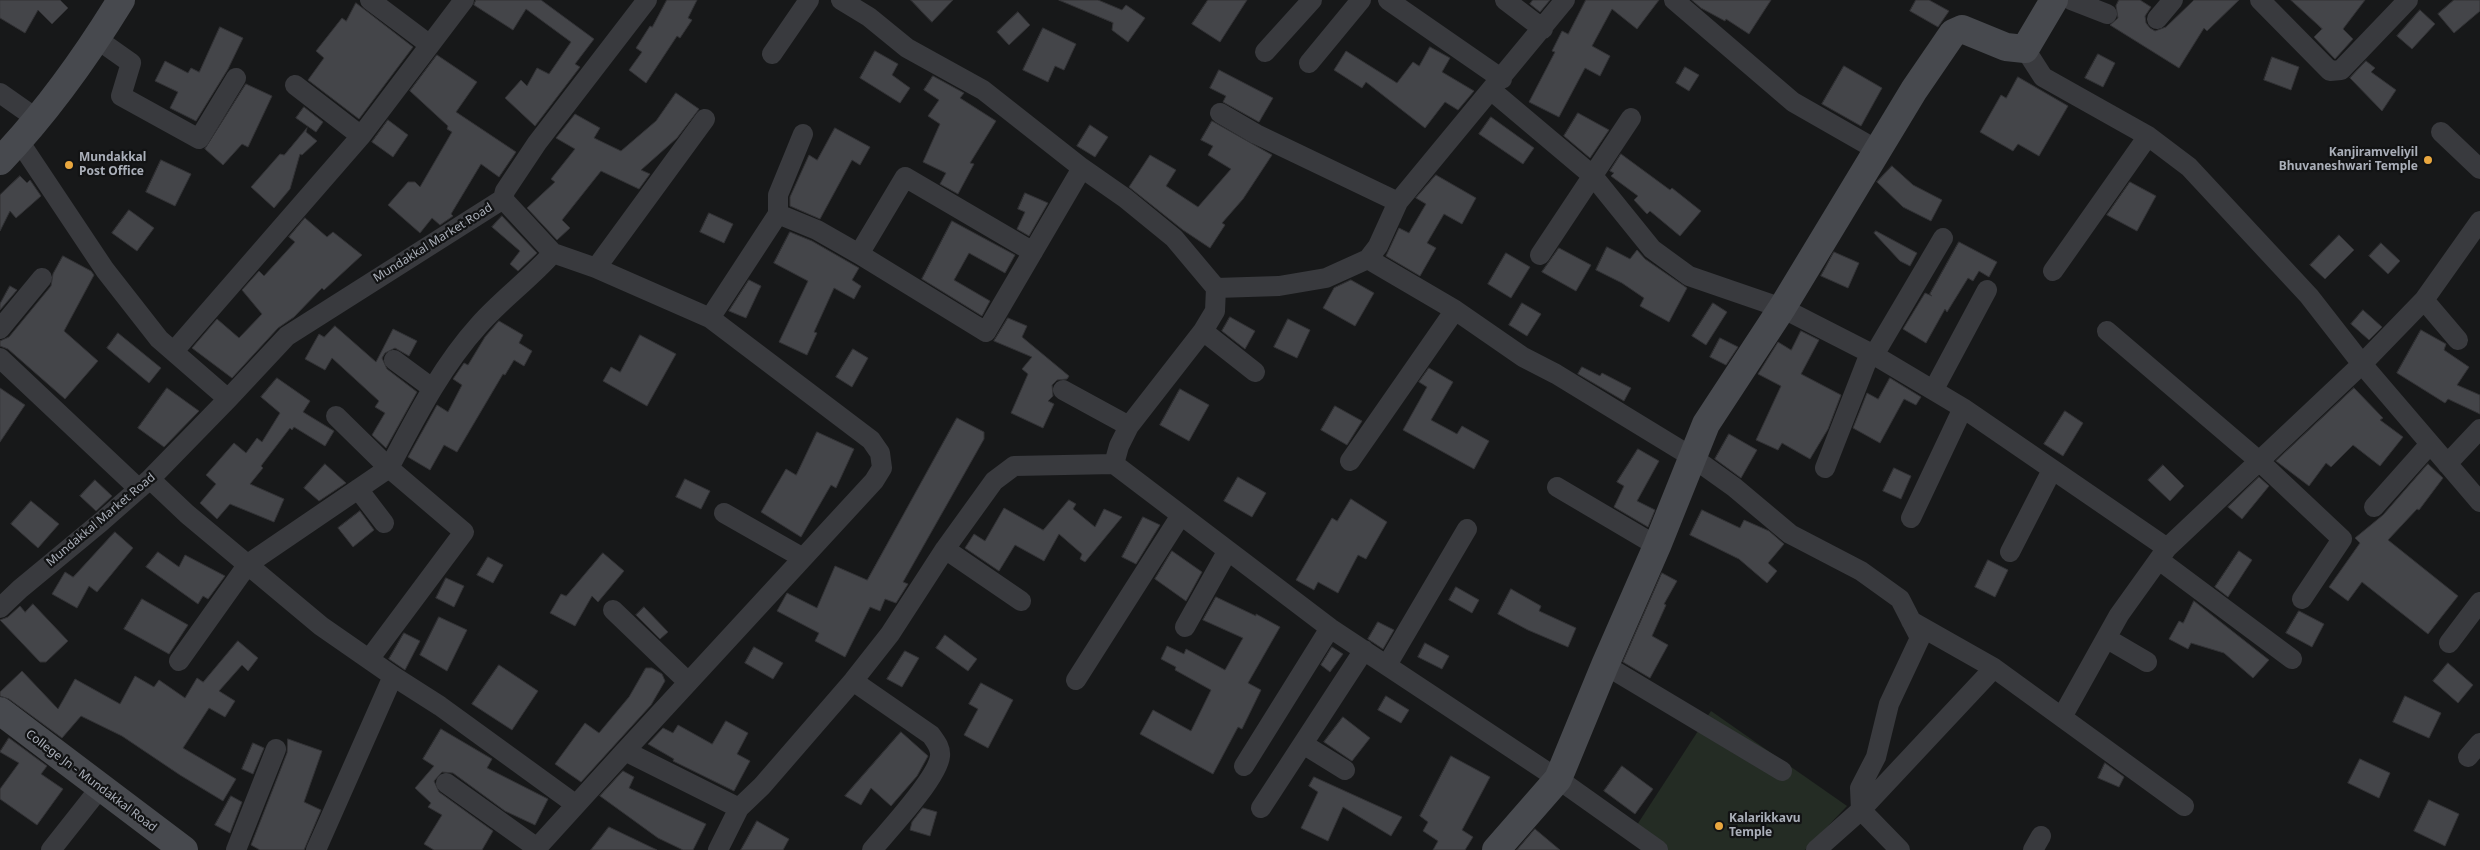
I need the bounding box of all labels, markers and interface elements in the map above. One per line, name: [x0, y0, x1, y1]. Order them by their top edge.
place label: Kanjiramveliyil Bhuvaneshwari Temple: [2279, 146, 2418, 174]
place label: Mundakkal Post Office: [79, 151, 146, 179]
marker: Kanjiramveliyil Bhuvaneshwari Temple: [2422, 154, 2434, 166]
marker: Mundakkal Post Office: [63, 159, 75, 171]
street label: Mundakkal Market Road: [371, 200, 495, 286]
street label: Mundakkal Market Road: [44, 470, 158, 570]
street label: College Jn - Mundakkal Road: [23, 727, 159, 835]
place label: Kalarikkavu Temple: [1729, 812, 1801, 840]
marker: Kalarikkavu Temple: [1713, 820, 1725, 832]

